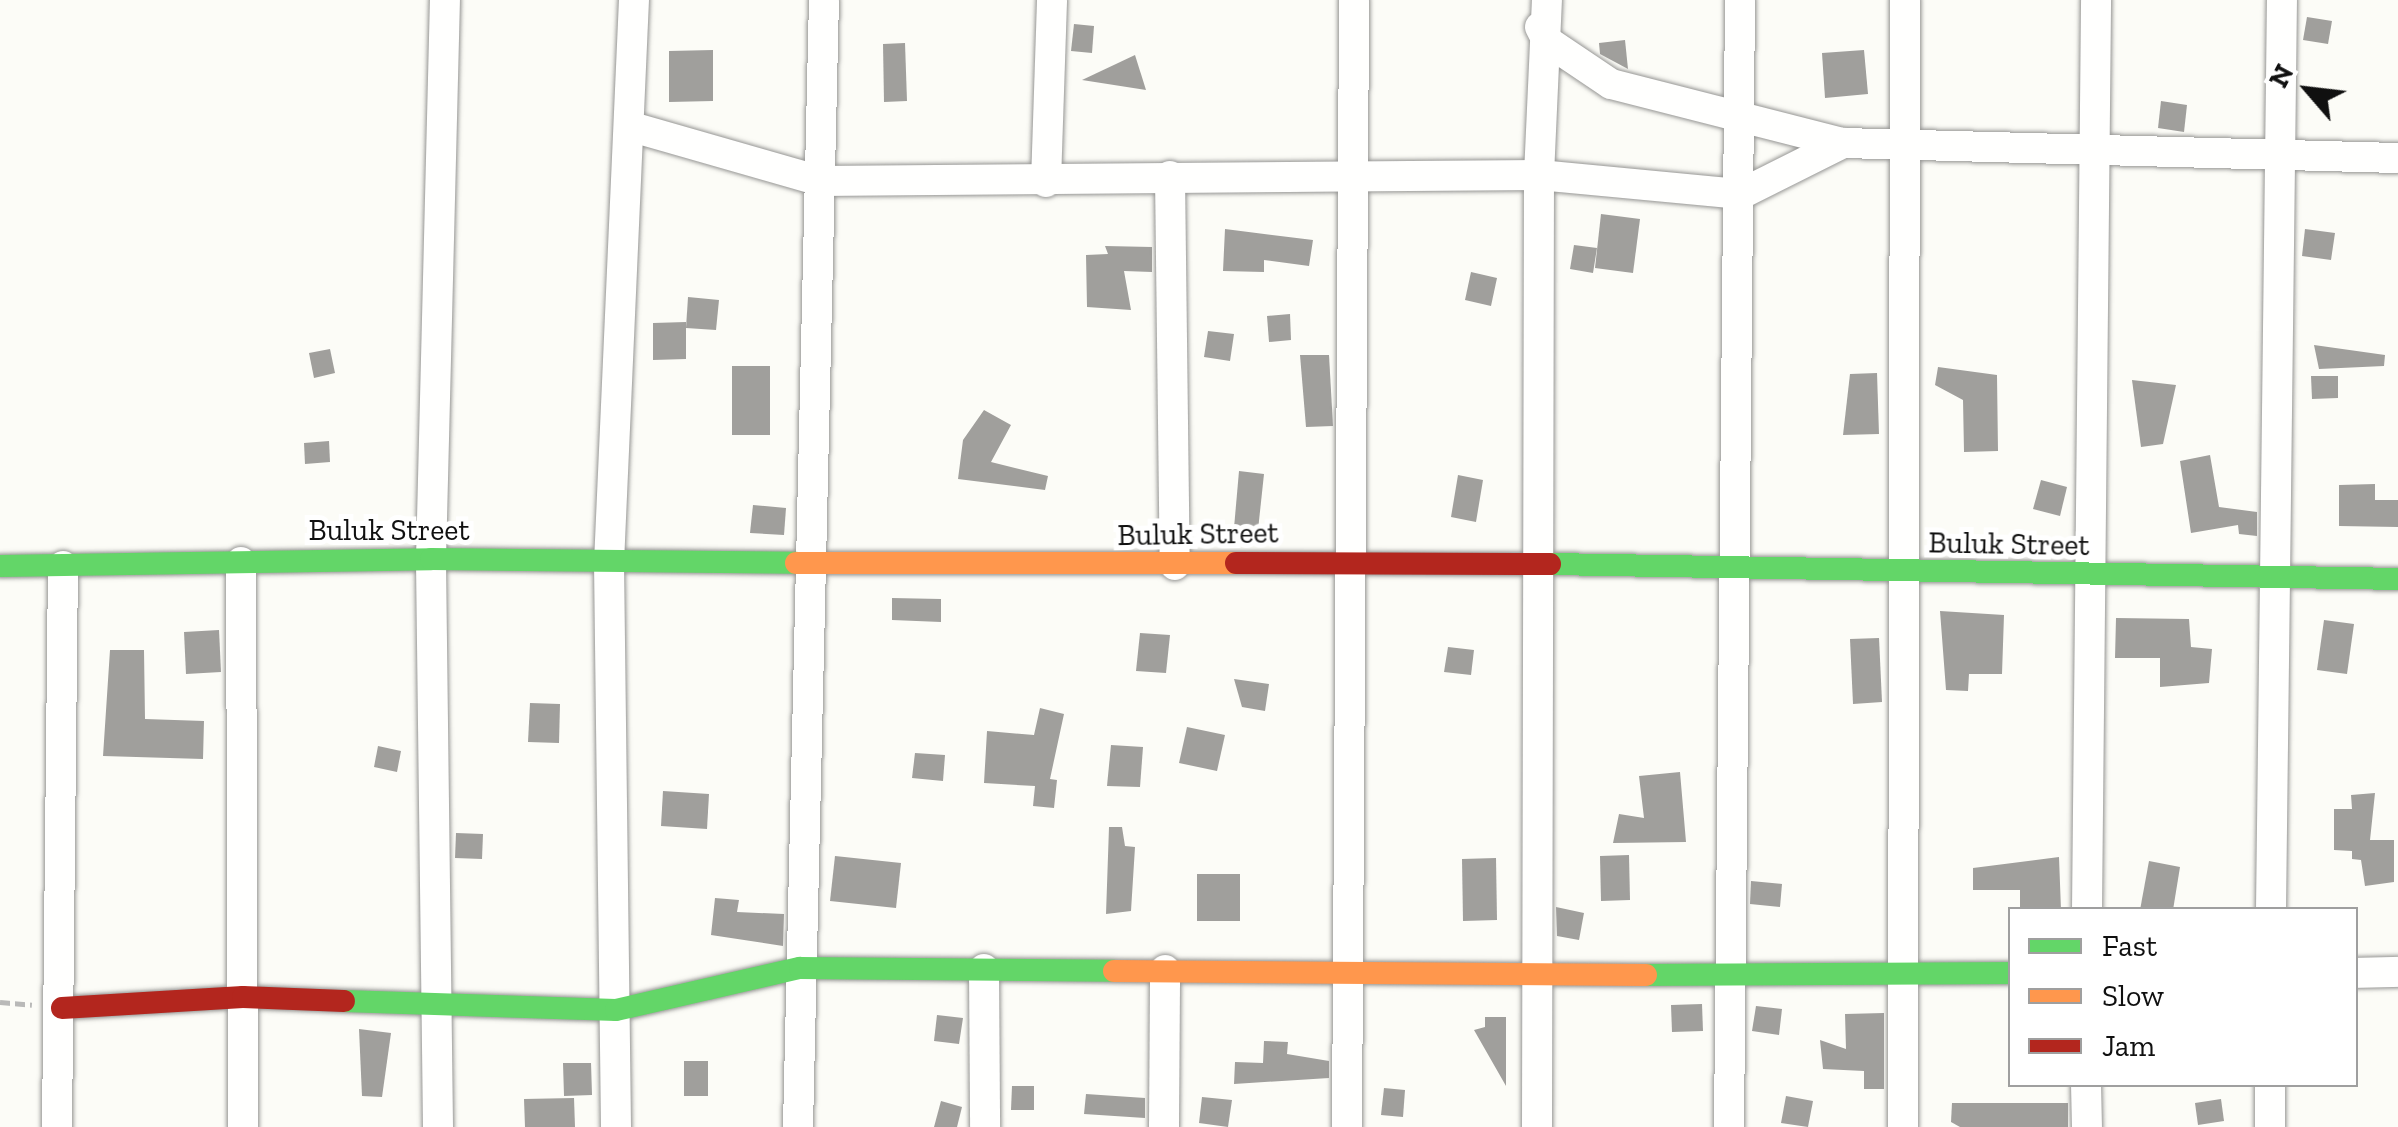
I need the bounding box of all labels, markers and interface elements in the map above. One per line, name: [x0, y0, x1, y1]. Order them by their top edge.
north arrow: [2258, 40, 2358, 140]
text: N: [2262, 59, 2301, 93]
street label: Buluk Street: [308, 512, 470, 548]
street label: Buluk Street: [1117, 515, 1279, 553]
street label: Buluk Street: [1928, 525, 2090, 563]
legend: [2008, 907, 2358, 1087]
text: Fast: [2102, 928, 2157, 964]
text: Slow: [2102, 978, 2164, 1014]
text: Jam: [2102, 1028, 2155, 1064]

